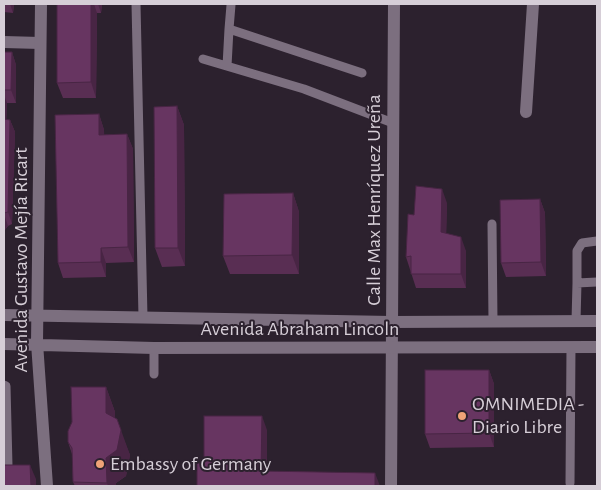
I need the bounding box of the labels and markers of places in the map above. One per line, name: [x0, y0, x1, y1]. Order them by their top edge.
place label: OMNIMEDIA - Diario Libre: [472, 392, 584, 439]
marker: OMNIMEDIA - Diario Libre: [456, 410, 468, 422]
place label: Embassy of Germany: [110, 452, 271, 476]
marker: Embassy of Germany: [94, 458, 106, 470]

